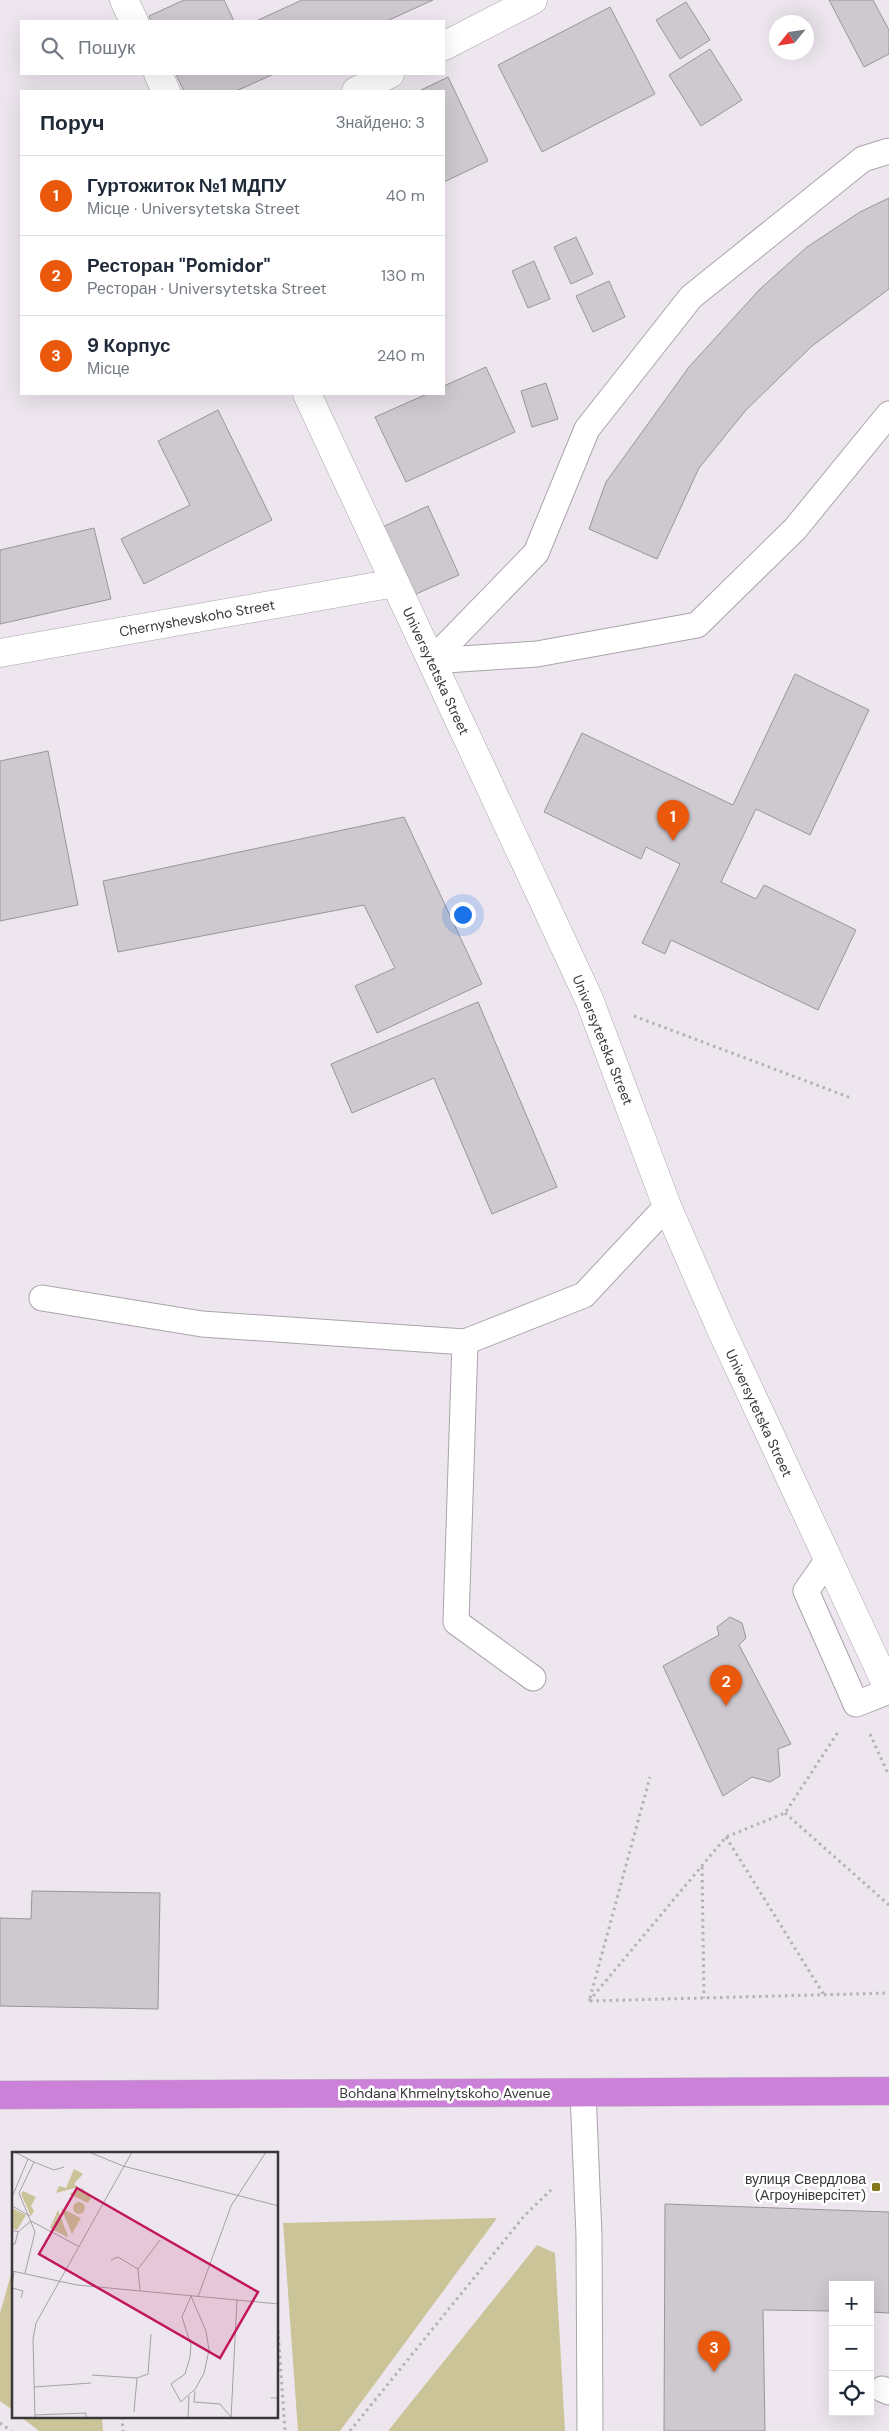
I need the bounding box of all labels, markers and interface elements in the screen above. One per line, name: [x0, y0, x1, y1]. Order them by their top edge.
north arrow: [769, 15, 814, 60]
search box: [20, 20, 445, 75]
icon: search: [38, 34, 66, 62]
text: Пошук: [78, 35, 135, 60]
text: Поруч: [40, 109, 104, 137]
text: Знайдено: 3: [336, 112, 425, 133]
text: Гуртожиток №1 МДПУ: [87, 173, 286, 198]
text: 1: [53, 185, 59, 206]
text: 40 m: [386, 185, 425, 206]
text: Місце · Universytetska Street: [87, 198, 300, 219]
text: Ресторан "Pomidor": [87, 253, 270, 278]
text: 2: [51, 265, 61, 286]
text: 130 m: [381, 265, 425, 286]
text: Ресторан · Universytetska Street: [87, 278, 327, 299]
text: 9 Корпус: [87, 333, 170, 358]
text: 3: [51, 345, 61, 366]
text: 240 m: [377, 345, 425, 366]
text: Місце: [87, 358, 130, 379]
street label: Chernyshevskoho Street: [118, 595, 276, 641]
street label: Universytetska Street: [399, 604, 473, 738]
pin: 1: [657, 800, 689, 841]
your location: [450, 902, 476, 928]
street label: Universytetska Street: [569, 972, 637, 1108]
street label: Universytetska Street: [722, 1346, 796, 1480]
pin: 2: [710, 1665, 742, 1706]
street label: Bohdana Khmelnytskoho Avenue: [340, 2084, 551, 2102]
inset map: [12, 2152, 279, 2418]
place label: вулиця Свердлова (Агроуніверсітет): [745, 2170, 866, 2204]
marker: вулиця Свердлова (Агроуніверсітет): [870, 2181, 882, 2193]
map controls: [829, 2281, 874, 2416]
button: +: [829, 2281, 874, 2326]
button: −: [829, 2326, 874, 2371]
pin: 3: [698, 2331, 730, 2372]
button: locate: [829, 2371, 874, 2416]

